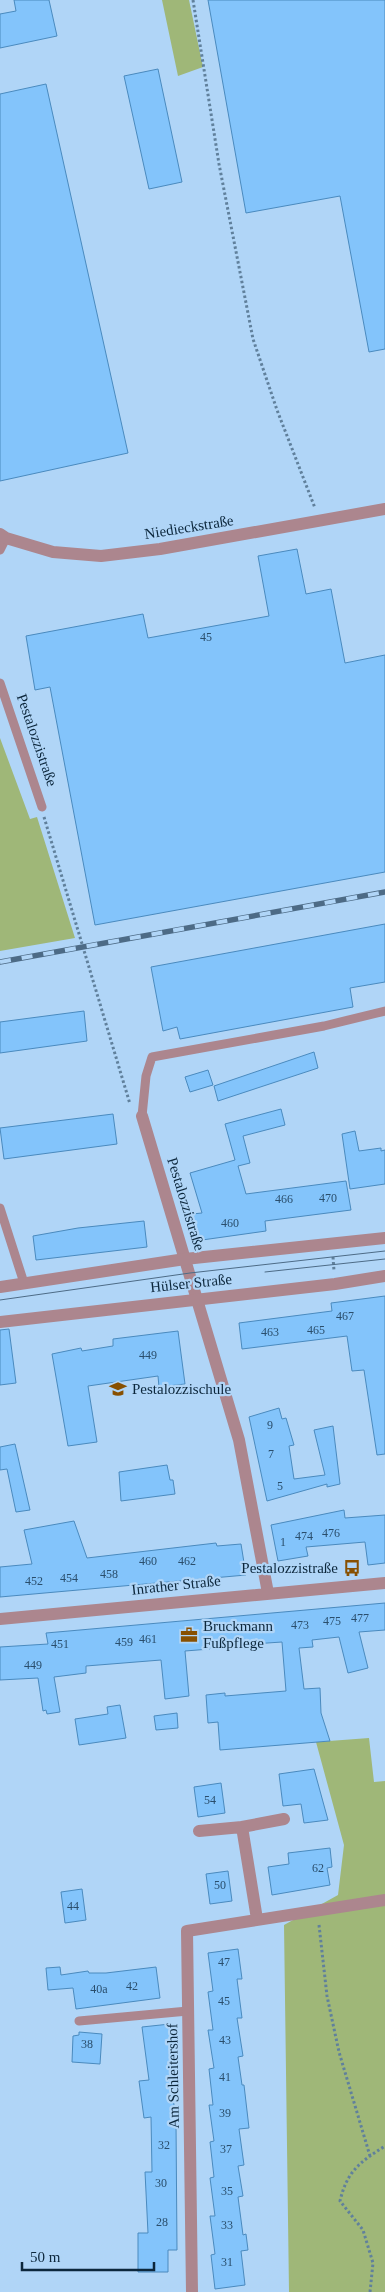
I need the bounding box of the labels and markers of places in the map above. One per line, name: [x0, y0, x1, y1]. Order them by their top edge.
school or university icon: Pestalozzischule: [108, 1379, 128, 1399]
place label: Pestalozzischule: [132, 1381, 231, 1397]
bus stop icon: Pestalozzistraße: [342, 1558, 362, 1578]
place label: Pestalozzistraße: [241, 1560, 338, 1576]
place label: Bruckmann Fußpflege: [203, 1618, 273, 1651]
office icon: Bruckmann Fußpflege: [179, 1625, 199, 1645]

